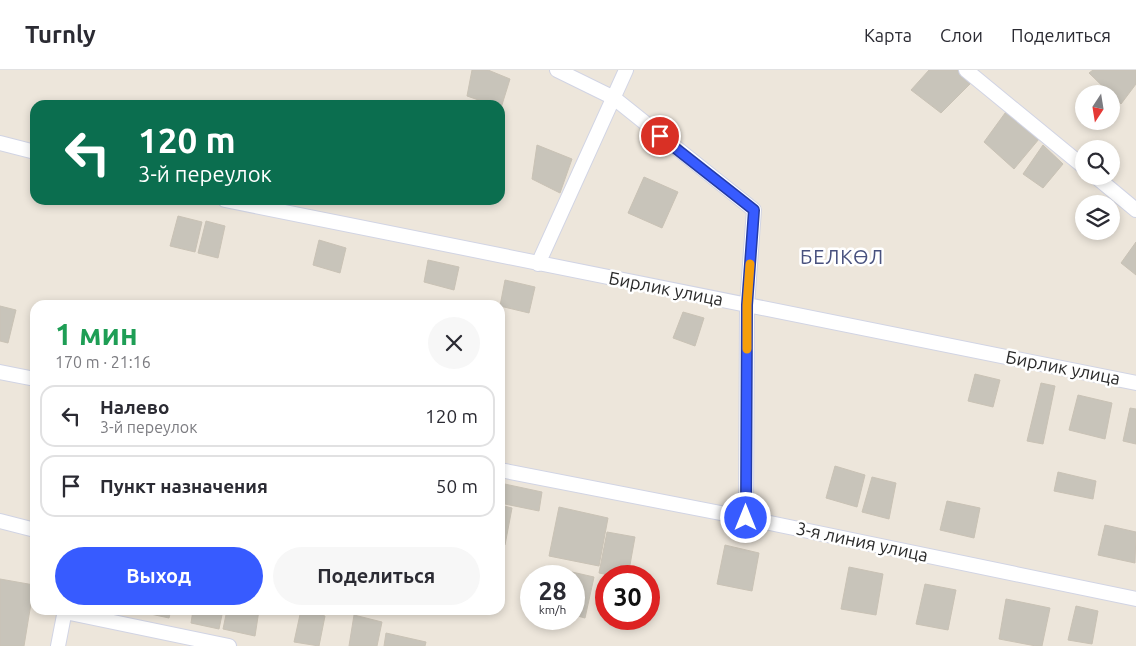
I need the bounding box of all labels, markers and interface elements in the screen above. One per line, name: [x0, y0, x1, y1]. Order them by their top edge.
text: Turnly: [25, 21, 96, 48]
text: Карта: [864, 25, 912, 45]
text: Слои: [940, 25, 983, 45]
text: Поделиться: [1011, 25, 1111, 45]
north arrow: [1075, 85, 1120, 130]
map controls: [1075, 85, 1120, 240]
pin: [639, 115, 681, 157]
icon: left: [55, 120, 120, 185]
text: 120 m: [138, 120, 236, 160]
icon: arrive: [646, 122, 674, 150]
button: search: [1075, 140, 1120, 185]
text: 3-й переулок: [138, 161, 272, 186]
button: layers: [1075, 195, 1120, 240]
district label: БЕЛКӨЛ: [800, 245, 884, 268]
street label: Бирлик улица: [607, 267, 725, 309]
text: 1 мин: [55, 317, 138, 351]
button: close: [428, 317, 480, 369]
street label: Бирлик улица: [1004, 346, 1122, 388]
text: 170 m · 21:16: [55, 353, 151, 371]
text: Налево: [100, 396, 169, 418]
icon: left: [57, 402, 85, 430]
text: 120 m: [425, 405, 478, 427]
text: 3-й переулок: [100, 418, 197, 436]
icon: arrive: [57, 472, 85, 500]
text: Пункт назначения: [100, 475, 268, 497]
text: 50 m: [436, 475, 478, 497]
position arrow: [719, 491, 771, 543]
street label: 3-я линия улица: [794, 517, 930, 565]
button: Выход: [55, 547, 263, 605]
button: Поделиться: [273, 547, 480, 605]
speed limit sign: 30: [595, 565, 660, 630]
text: 28: [538, 577, 567, 605]
text: km/h: [539, 603, 566, 616]

